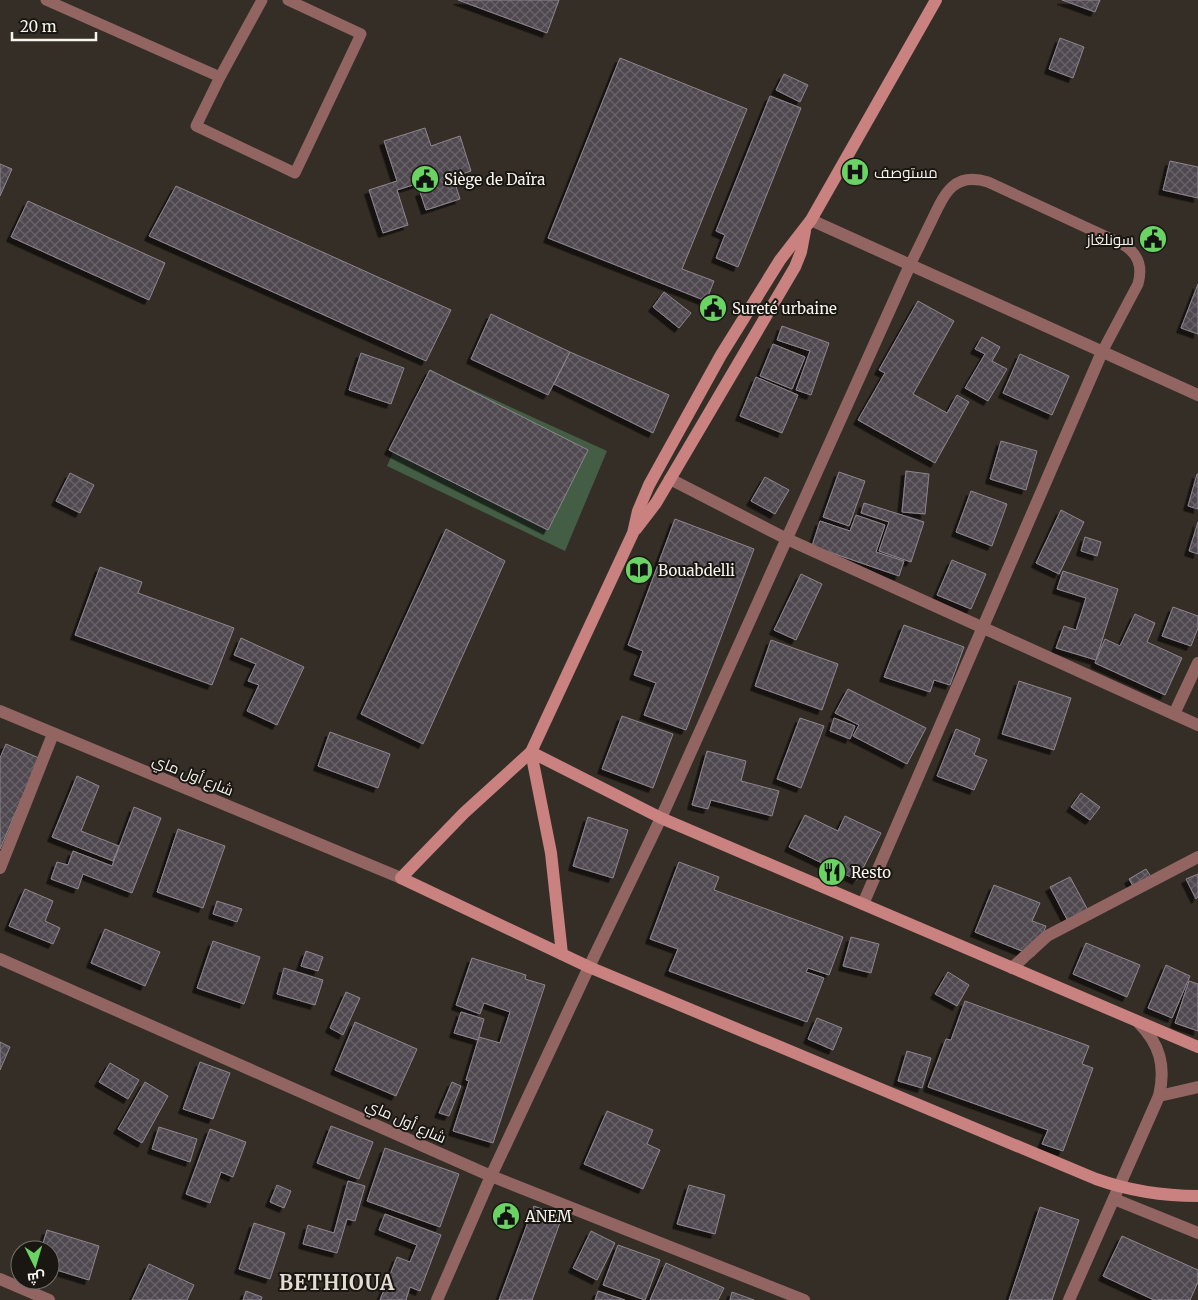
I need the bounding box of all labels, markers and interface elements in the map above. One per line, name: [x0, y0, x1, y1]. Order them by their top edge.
scale bar: [12, 10, 96, 42]
text: 20 m: [20, 17, 57, 36]
hospital icon: مستوصف: [840, 157, 870, 187]
place label: مستوصف: [874, 163, 938, 182]
public building icon: Siège de Daïra: [410, 164, 440, 194]
place label: Siège de Daïra: [444, 170, 545, 189]
public building icon: سونلغاز: [1138, 224, 1168, 254]
place label: سونلغاز: [1085, 230, 1134, 249]
public building icon: Sureté urbaine: [698, 293, 728, 323]
place label: Sureté urbaine: [732, 299, 837, 318]
library icon: Bouabdelli: [624, 555, 654, 585]
place label: Bouabdelli: [658, 561, 735, 580]
street label: شارع أول ماي: [149, 750, 236, 803]
restaurant icon: Resto: [817, 857, 847, 887]
place label: Resto: [851, 863, 891, 882]
street label: شارع أول ماي: [362, 1095, 449, 1150]
public building icon: ANEM: [491, 1201, 521, 1231]
place label: ANEM: [524, 1207, 572, 1226]
north arrow: [10, 1240, 60, 1290]
text: ش: [26, 1268, 46, 1288]
district label: BETHIOUA: [279, 1270, 395, 1295]

